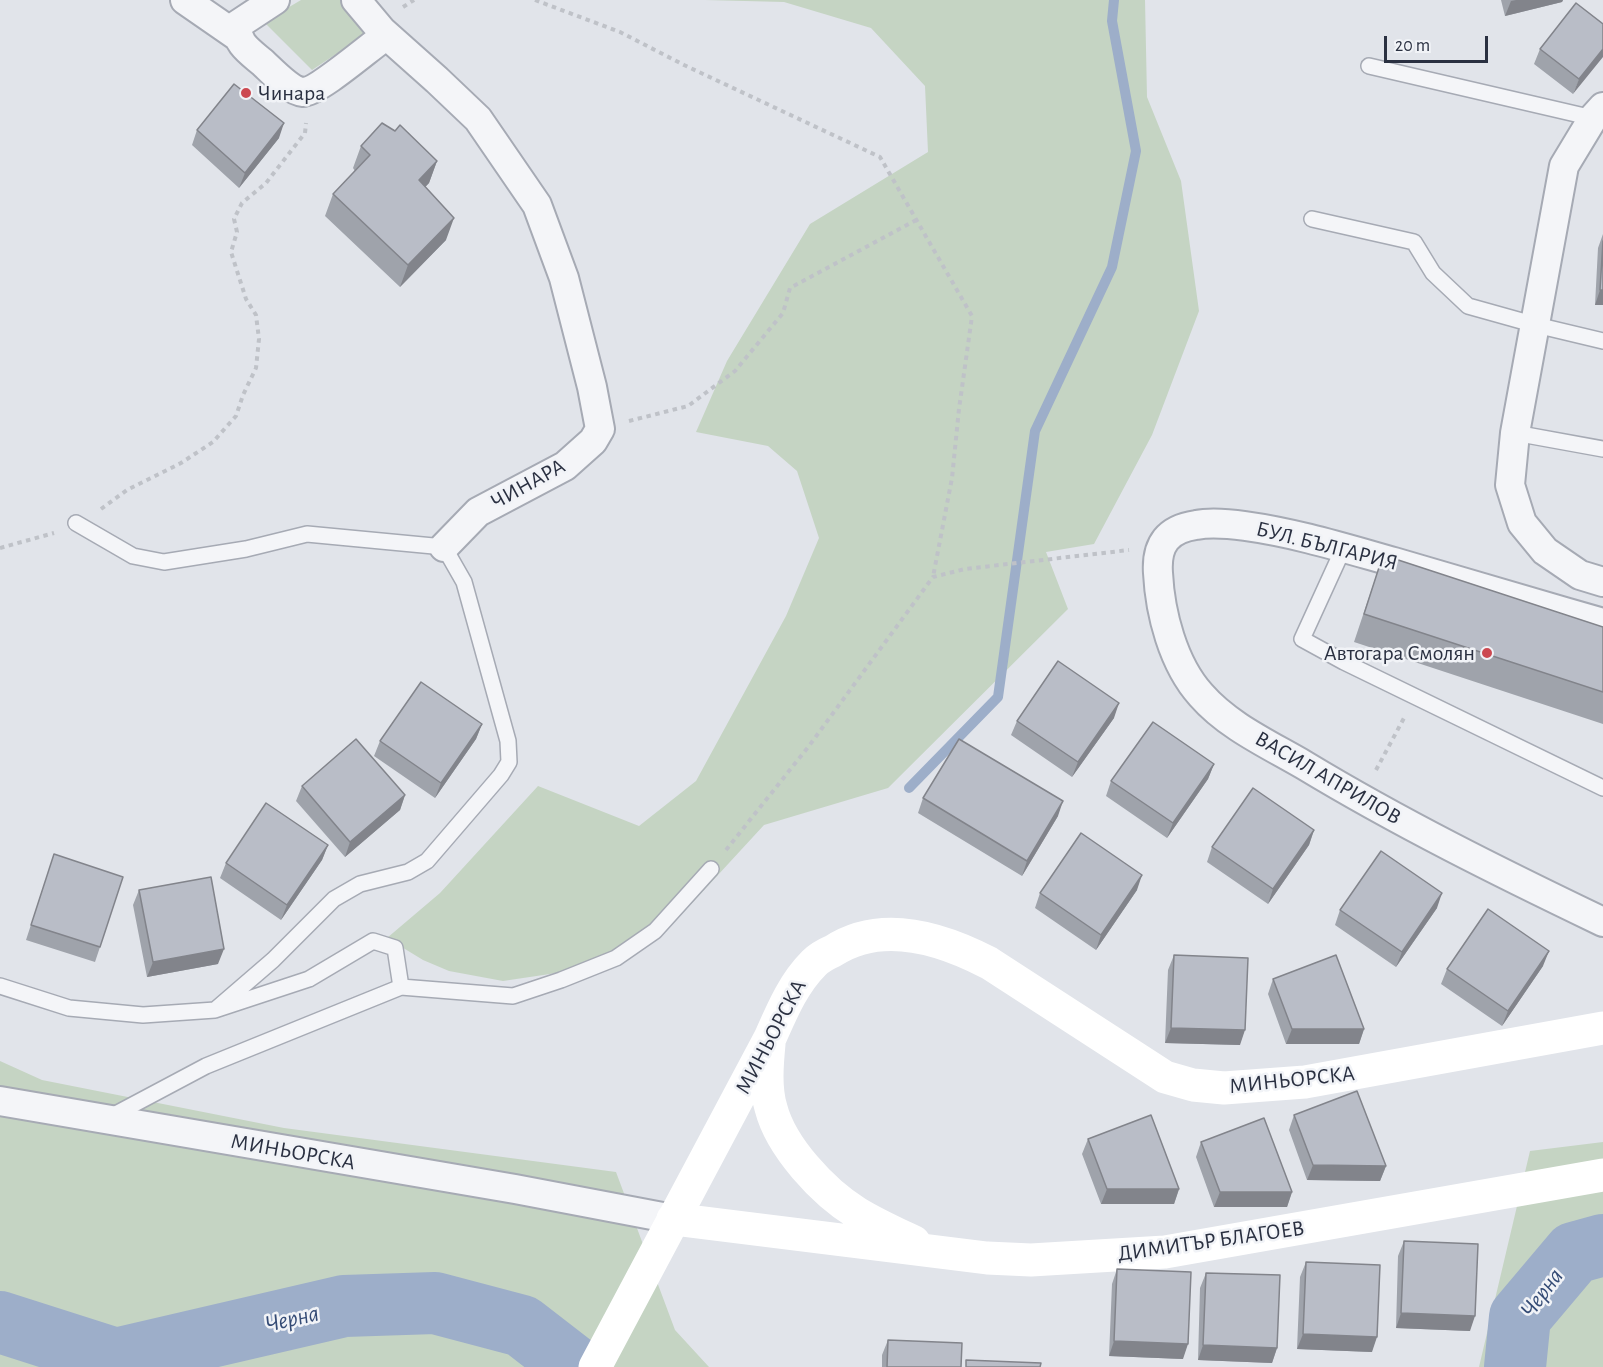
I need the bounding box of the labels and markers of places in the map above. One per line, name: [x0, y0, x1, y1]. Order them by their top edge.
place label: Чинара: [258, 80, 325, 106]
marker: Чинара: [239, 86, 253, 100]
place label: Автогара Смолян: [1324, 640, 1475, 666]
marker: Автогара Смолян: [1480, 646, 1494, 660]

